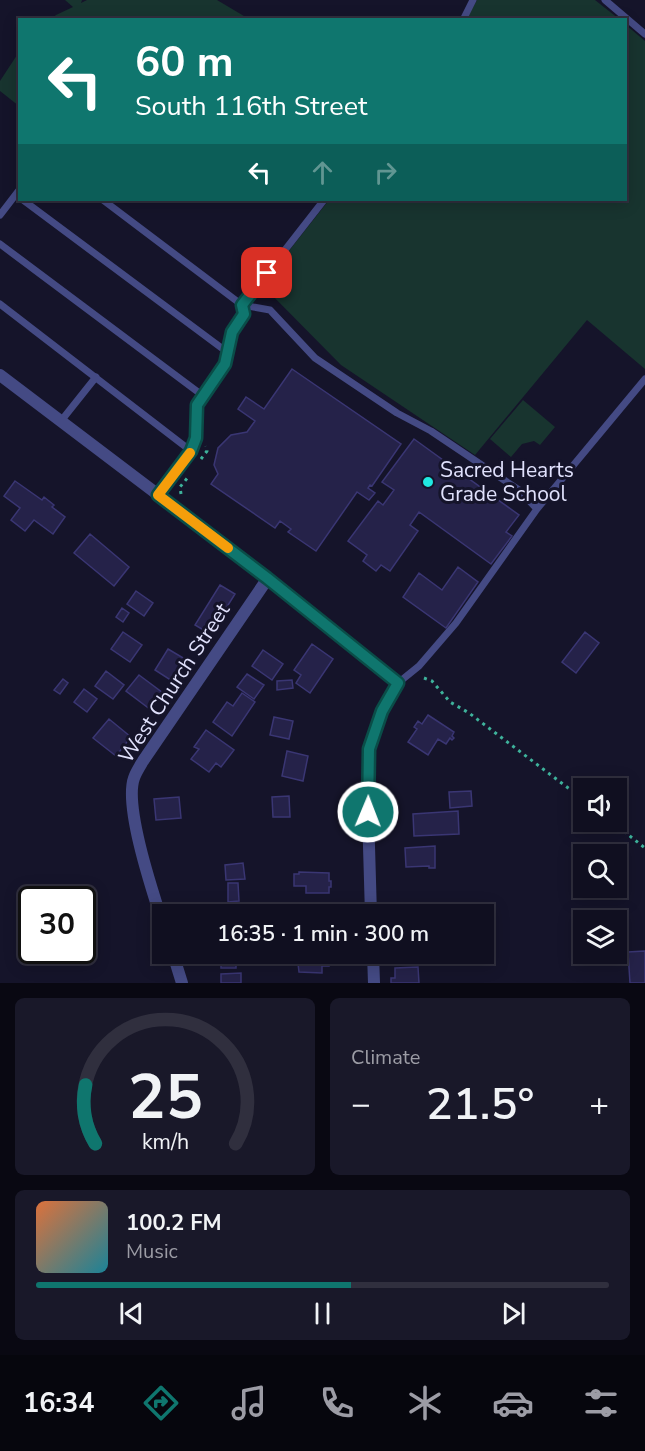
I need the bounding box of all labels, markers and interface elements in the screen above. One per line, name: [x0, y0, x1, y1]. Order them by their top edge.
text: 60 m: [135, 34, 234, 91]
icon: left: [36, 42, 114, 120]
text: South 116th Street: [135, 88, 367, 125]
icon: left: [243, 156, 276, 189]
icon: ahead: [306, 156, 339, 189]
icon: right: [369, 156, 402, 189]
pin: [241, 247, 292, 298]
icon: arrive: [250, 256, 283, 289]
place label: Sacred Hearts Grade School: [440, 456, 574, 508]
marker: Sacred Hearts Grade School: [421, 475, 435, 489]
street label: West Church Street: [112, 597, 237, 768]
map controls: [573, 778, 627, 964]
button: sound: [573, 778, 627, 832]
position arrow: [336, 780, 400, 844]
button: search: [573, 844, 627, 898]
speed limit sign: 30: [18, 886, 96, 964]
button: layers: [573, 910, 627, 964]
text: 16:35 · 1 min · 300 m: [217, 919, 429, 949]
text: Climate: [351, 1044, 420, 1071]
text: 25: [128, 1055, 202, 1140]
text: 21.5°: [426, 1074, 534, 1135]
text: −: [351, 1082, 371, 1127]
text: +: [589, 1082, 609, 1127]
text: km/h: [141, 1127, 189, 1157]
text: 100.2 FM: [126, 1208, 222, 1238]
text: Music: [126, 1238, 178, 1265]
icon: previous: [115, 1297, 148, 1330]
icon: pause: [306, 1297, 339, 1330]
icon: next: [497, 1297, 530, 1330]
icon: directions: [140, 1382, 182, 1424]
icon: music: [228, 1382, 270, 1424]
icon: phone: [316, 1382, 358, 1424]
icon: climate: [404, 1382, 446, 1424]
icon: car: [492, 1382, 534, 1424]
icon: filters: [580, 1382, 622, 1424]
text: 16:34: [23, 1385, 94, 1422]

